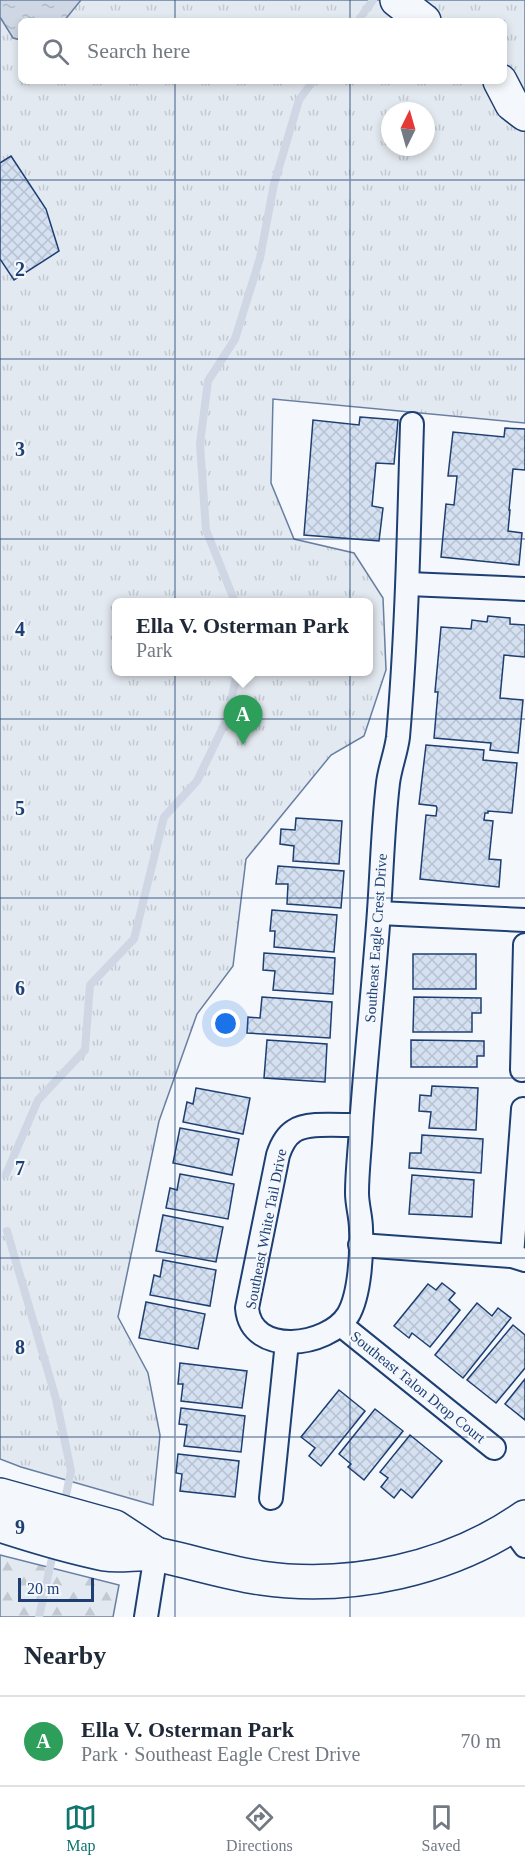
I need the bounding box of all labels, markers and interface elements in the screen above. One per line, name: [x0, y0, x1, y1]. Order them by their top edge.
search box: [18, 18, 507, 84]
icon: search: [39, 35, 72, 68]
text: Search here: [87, 38, 190, 63]
north arrow: [381, 102, 435, 156]
text: 2: [15, 258, 25, 280]
text: 3: [15, 438, 25, 460]
popup: [112, 598, 373, 676]
text: Ella V. Osterman Park: [136, 613, 349, 638]
text: 4: [15, 618, 25, 640]
text: Park: [136, 639, 173, 661]
pin: A: [224, 696, 262, 745]
text: 5: [15, 797, 25, 819]
street label: Southeast Eagle Crest Drive: [362, 853, 390, 1023]
text: 6: [15, 977, 25, 999]
your location: [211, 1009, 240, 1038]
street label: Southeast White Tail Drive: [243, 1147, 289, 1311]
text: 7: [15, 1157, 25, 1179]
street label: Southeast Talon Drop Court: [348, 1328, 489, 1447]
text: 8: [15, 1336, 25, 1358]
text: 9: [15, 1516, 25, 1538]
scale bar: [18, 1575, 94, 1602]
text: 20 m: [27, 1580, 59, 1597]
text: Nearby: [24, 1641, 106, 1670]
text: Ella V. Osterman Park: [81, 1717, 294, 1742]
text: A: [36, 1730, 51, 1752]
text: 70 m: [460, 1730, 501, 1752]
text: Park · Southeast Eagle Crest Drive: [81, 1743, 360, 1765]
tab: Map: [64, 1801, 97, 1855]
tab: Directions: [226, 1801, 293, 1855]
tab: Saved: [421, 1801, 461, 1855]

